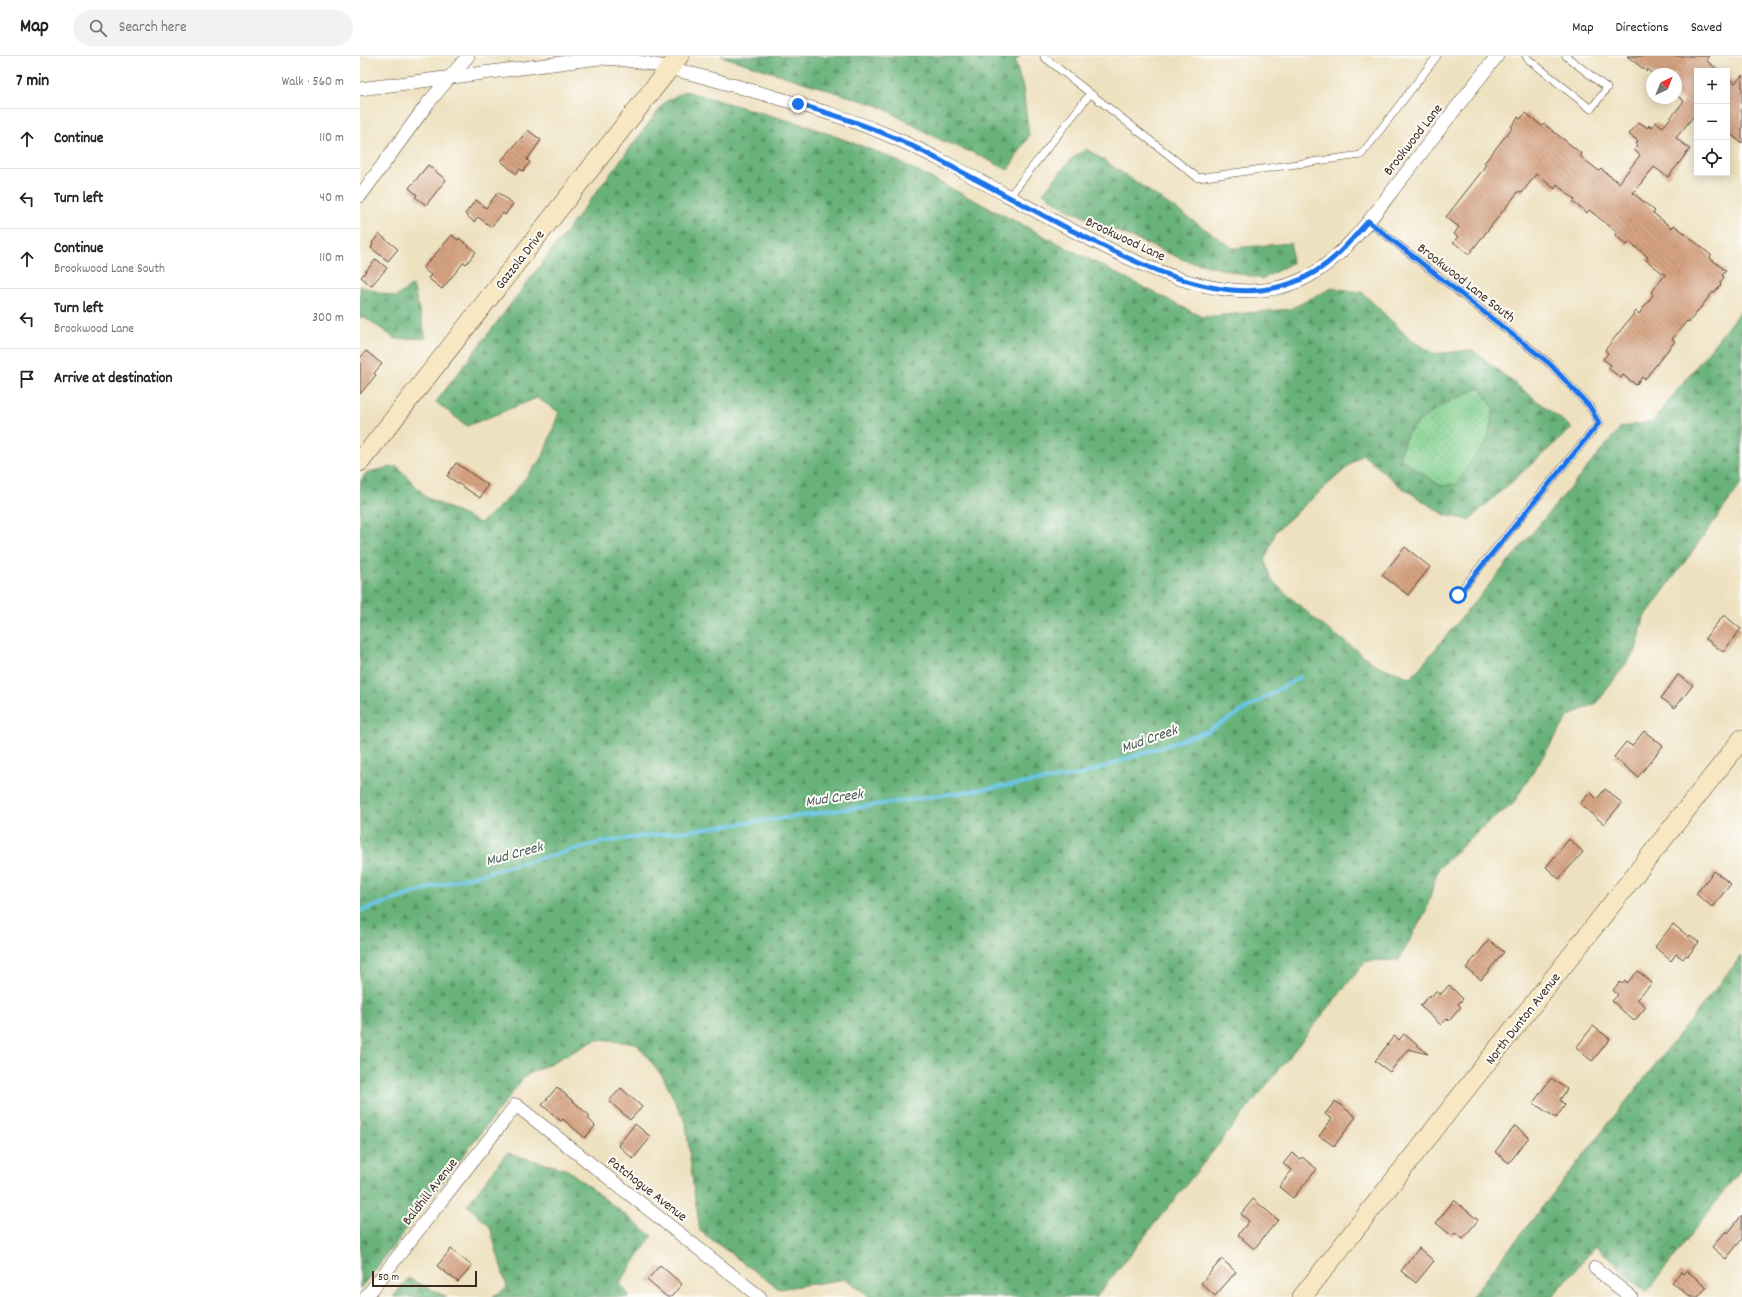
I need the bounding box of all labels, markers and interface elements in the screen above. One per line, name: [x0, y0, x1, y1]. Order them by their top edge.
search box: [73, 10, 353, 46]
text: Map: [20, 14, 49, 41]
icon: search: [87, 17, 109, 39]
text: Search here: [119, 17, 187, 39]
text: Map: [1572, 18, 1594, 38]
text: Directions: [1616, 18, 1669, 38]
text: Saved: [1691, 18, 1722, 38]
north arrow: [1646, 68, 1682, 104]
map controls: [1694, 68, 1730, 176]
button: +: [1694, 68, 1730, 104]
text: 7 min: [16, 70, 49, 94]
text: Walk · 560 m: [282, 73, 344, 92]
route end: [789, 95, 807, 113]
street label: Brookwood Lane: [1379, 100, 1448, 180]
button: −: [1694, 104, 1730, 140]
icon: ahead: [16, 128, 38, 150]
text: Continue: [54, 128, 103, 150]
text: 110 m: [319, 129, 344, 148]
button: locate: [1694, 140, 1730, 176]
icon: left: [16, 188, 38, 210]
text: Turn left: [54, 188, 103, 210]
text: 40 m: [320, 189, 344, 208]
street label: Brookwood Lane: [1082, 213, 1168, 267]
street label: Gazzola Drive: [491, 226, 550, 294]
text: Continue: [54, 238, 103, 260]
street label: Brookwood Lane South: [1413, 239, 1519, 328]
icon: ahead: [16, 248, 38, 270]
text: 110 m: [319, 249, 344, 268]
text: Brookwood Lane South: [54, 260, 165, 279]
text: Turn left: [54, 298, 103, 320]
icon: left: [16, 308, 38, 330]
text: 300 m: [312, 309, 344, 328]
text: Brookwood Lane: [54, 320, 134, 339]
icon: arrive: [16, 368, 38, 390]
text: Arrive at destination: [54, 368, 172, 390]
route start: [1449, 586, 1467, 604]
water label: Mud Creek: [1119, 719, 1182, 760]
water label: Mud Creek: [804, 784, 866, 814]
water label: Mud Creek: [484, 836, 547, 873]
street label: North Dunton Avenue: [1481, 969, 1566, 1070]
street label: Patchogue Avenue: [603, 1152, 691, 1227]
street label: Baldhill Avenue: [398, 1154, 463, 1230]
scale bar: [372, 1269, 477, 1288]
text: 50 m: [378, 1270, 399, 1286]

